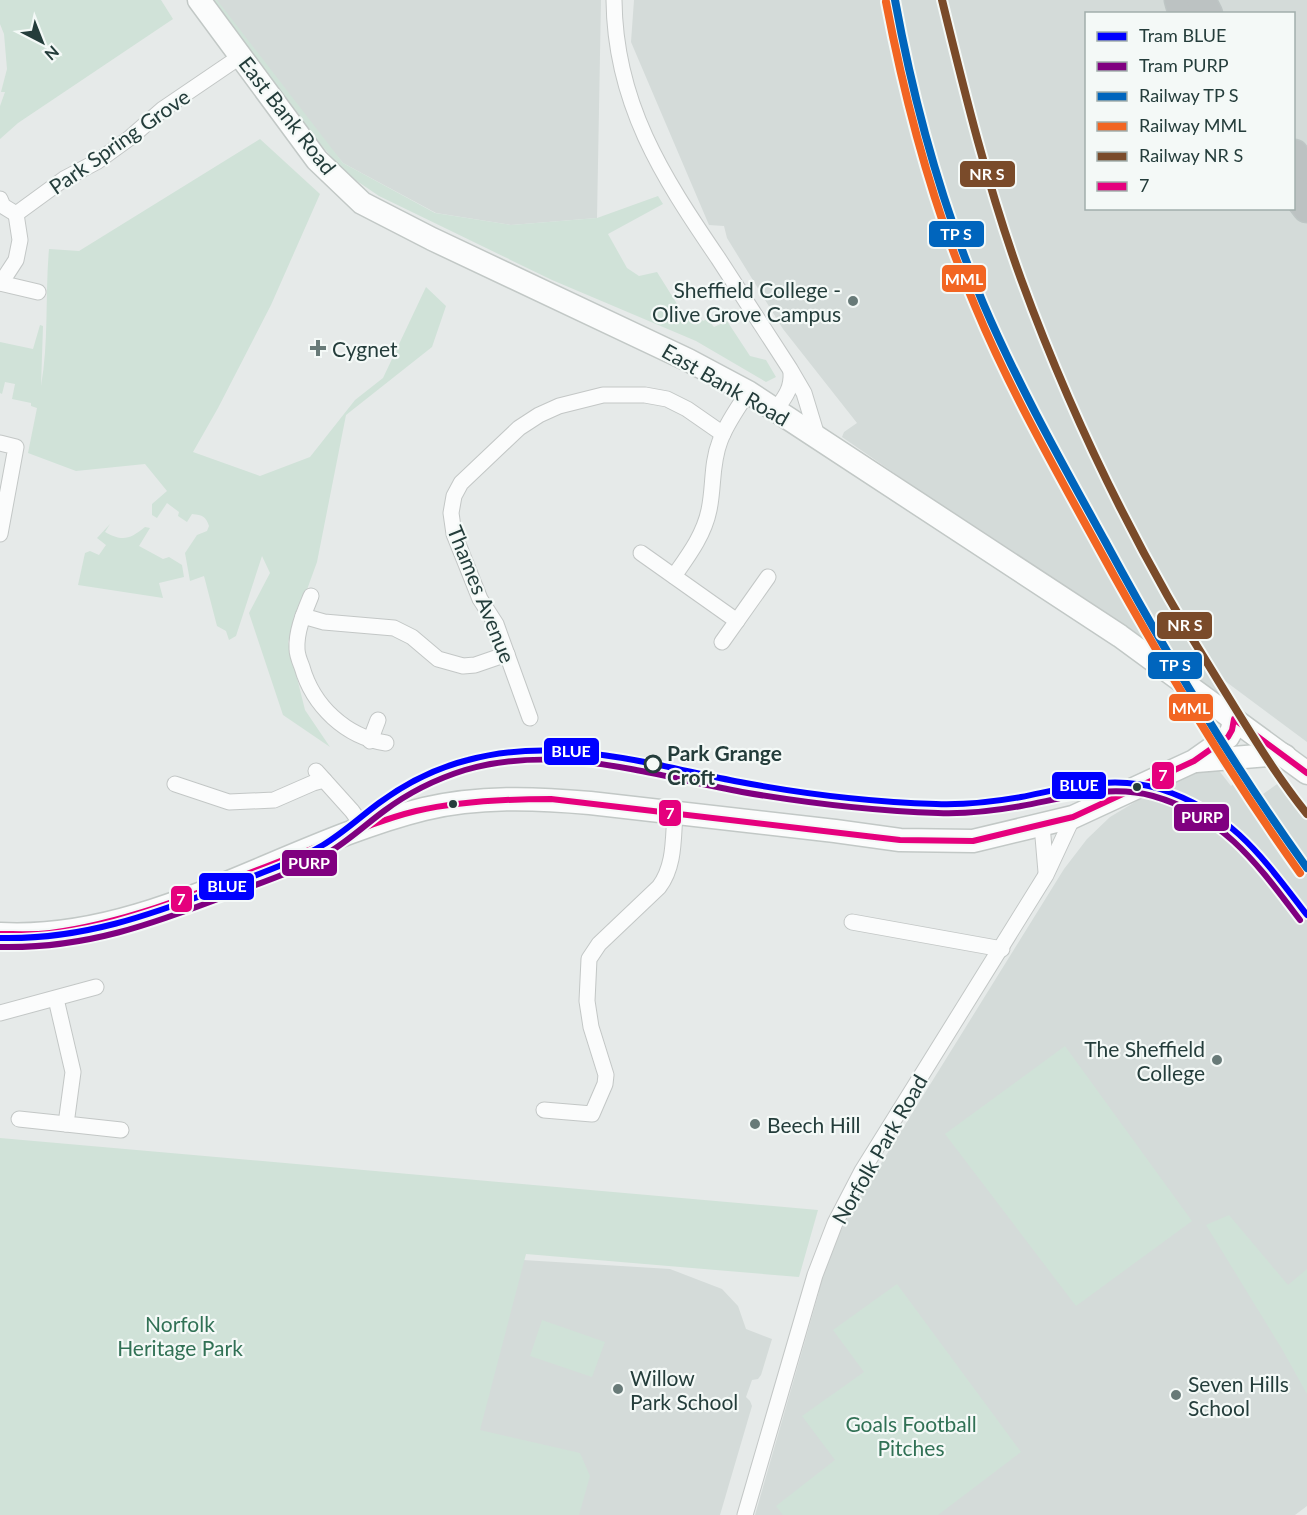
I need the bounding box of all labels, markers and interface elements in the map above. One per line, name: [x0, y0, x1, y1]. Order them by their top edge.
north arrow: [12, 12, 72, 72]
legend: [1085, 12, 1295, 210]
text: Tram BLUE: [1139, 24, 1226, 46]
text: N: [41, 42, 63, 65]
street label: East Bank Road: [234, 51, 342, 179]
text: Tram PURP: [1139, 54, 1229, 76]
street label: Park Spring Grove: [44, 83, 194, 199]
text: Railway TP S: [1139, 84, 1239, 106]
text: Railway MML: [1139, 114, 1247, 136]
text: Railway NR S: [1139, 144, 1243, 166]
line badge: NR S: [959, 160, 1016, 188]
text: NR S: [969, 164, 1005, 183]
text: 7: [1139, 174, 1149, 196]
line badge: TP S: [928, 220, 985, 248]
text: TP S: [940, 224, 972, 243]
line badge: MML: [941, 264, 987, 293]
text: MML: [945, 269, 984, 288]
place label: Sheffield College - Olive Grove Campus: [652, 277, 841, 326]
marker: Sheffield College - Olive Grove Campus: [846, 294, 860, 308]
place label: Cygnet: [332, 336, 398, 361]
street label: East Bank Road: [658, 338, 794, 430]
marker: Cygnet: [309, 339, 327, 357]
street label: Thames Avenue: [443, 522, 521, 666]
line badge: NR S: [1156, 611, 1213, 640]
text: NR S: [1167, 615, 1203, 634]
line badge: TP S: [1147, 651, 1203, 680]
text: TP S: [1159, 655, 1191, 674]
line badge: MML: [1168, 693, 1214, 722]
text: MML: [1172, 698, 1211, 717]
line badge: BLUE: [543, 737, 600, 766]
place label: Park Grange Croft: [667, 740, 782, 789]
text: BLUE: [551, 741, 591, 760]
marker: Park Grange Croft: [644, 755, 662, 773]
line badge: 7: [1151, 761, 1175, 790]
text: 7: [1158, 765, 1168, 784]
line badge: BLUE: [1051, 771, 1107, 800]
text: BLUE: [1059, 775, 1099, 794]
unlabelled marker: [1131, 781, 1143, 793]
unlabelled marker: [447, 798, 459, 810]
line badge: 7: [658, 799, 682, 827]
text: 7: [665, 803, 675, 822]
line badge: PURP: [1173, 803, 1230, 832]
text: PURP: [1181, 807, 1223, 826]
line badge: PURP: [281, 849, 338, 877]
text: PURP: [288, 853, 330, 872]
line badge: BLUE: [198, 872, 255, 901]
text: BLUE: [207, 876, 247, 895]
line badge: 7: [170, 885, 193, 913]
text: 7: [176, 889, 186, 908]
place label: The Sheffield College: [1084, 1036, 1205, 1085]
marker: The Sheffield College: [1210, 1053, 1224, 1067]
street label: Norfolk Park Road: [826, 1070, 932, 1228]
place label: Beech Hill: [767, 1112, 861, 1137]
marker: Beech Hill: [748, 1117, 762, 1131]
park label: Norfolk Heritage Park: [117, 1311, 243, 1360]
place label: Willow Park School: [630, 1365, 738, 1414]
place label: Seven Hills School: [1188, 1371, 1289, 1420]
marker: Willow Park School: [611, 1382, 625, 1396]
marker: Seven Hills School: [1169, 1388, 1183, 1402]
park label: Goals Football Pitches: [845, 1411, 977, 1460]

